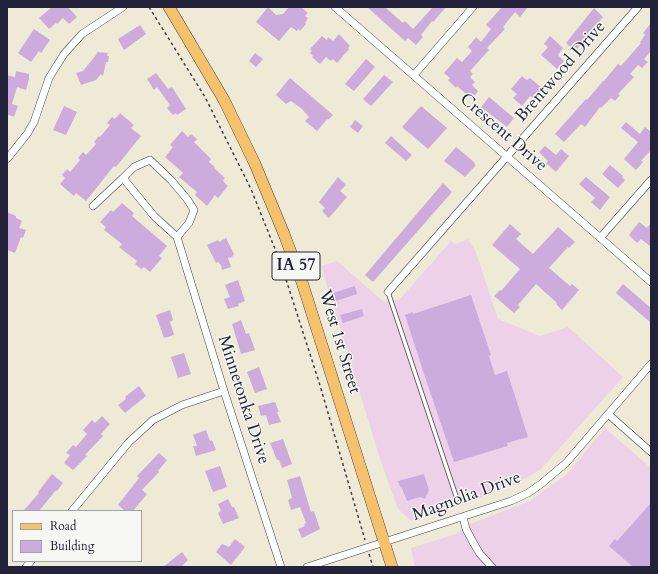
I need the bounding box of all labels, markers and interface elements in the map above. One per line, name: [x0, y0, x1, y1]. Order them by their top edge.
street label: Brentwood Drive: [512, 17, 610, 127]
street label: Crescent Drive: [455, 90, 551, 176]
road number: IA 57: [272, 252, 320, 280]
street label: West 1st Street: [314, 288, 364, 396]
street label: Minnetonka Drive: [213, 333, 273, 467]
street label: Magnolia Drive: [410, 468, 524, 526]
legend: [12, 510, 142, 562]
text: Road: [50, 518, 76, 534]
text: Building: [50, 538, 94, 554]

